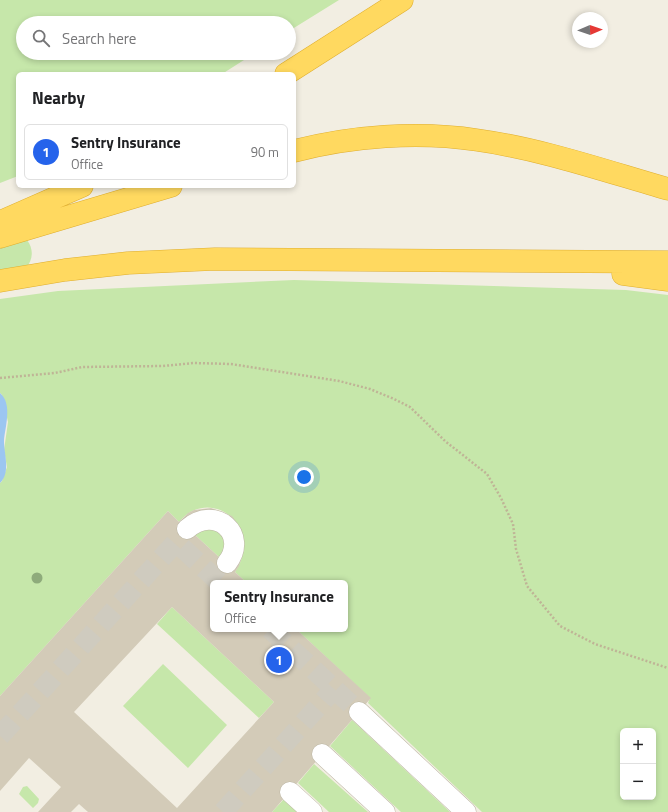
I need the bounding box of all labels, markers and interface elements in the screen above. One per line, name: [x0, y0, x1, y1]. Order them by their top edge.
north arrow: [572, 12, 608, 48]
search box: [16, 16, 296, 60]
icon: search: [30, 27, 52, 49]
text: Search here: [62, 27, 136, 50]
text: Nearby: [32, 85, 85, 111]
text: Sentry Insurance: [71, 131, 181, 154]
text: 1: [42, 142, 50, 162]
text: 90 m: [251, 142, 279, 162]
text: Office: [71, 154, 103, 174]
your location: [294, 467, 314, 487]
popup: [210, 580, 348, 632]
text: Sentry Insurance: [224, 585, 334, 608]
text: Office: [224, 608, 256, 628]
pin: 1: [266, 645, 292, 675]
map controls: [620, 728, 656, 800]
button: +: [620, 728, 656, 764]
button: −: [620, 764, 656, 800]

